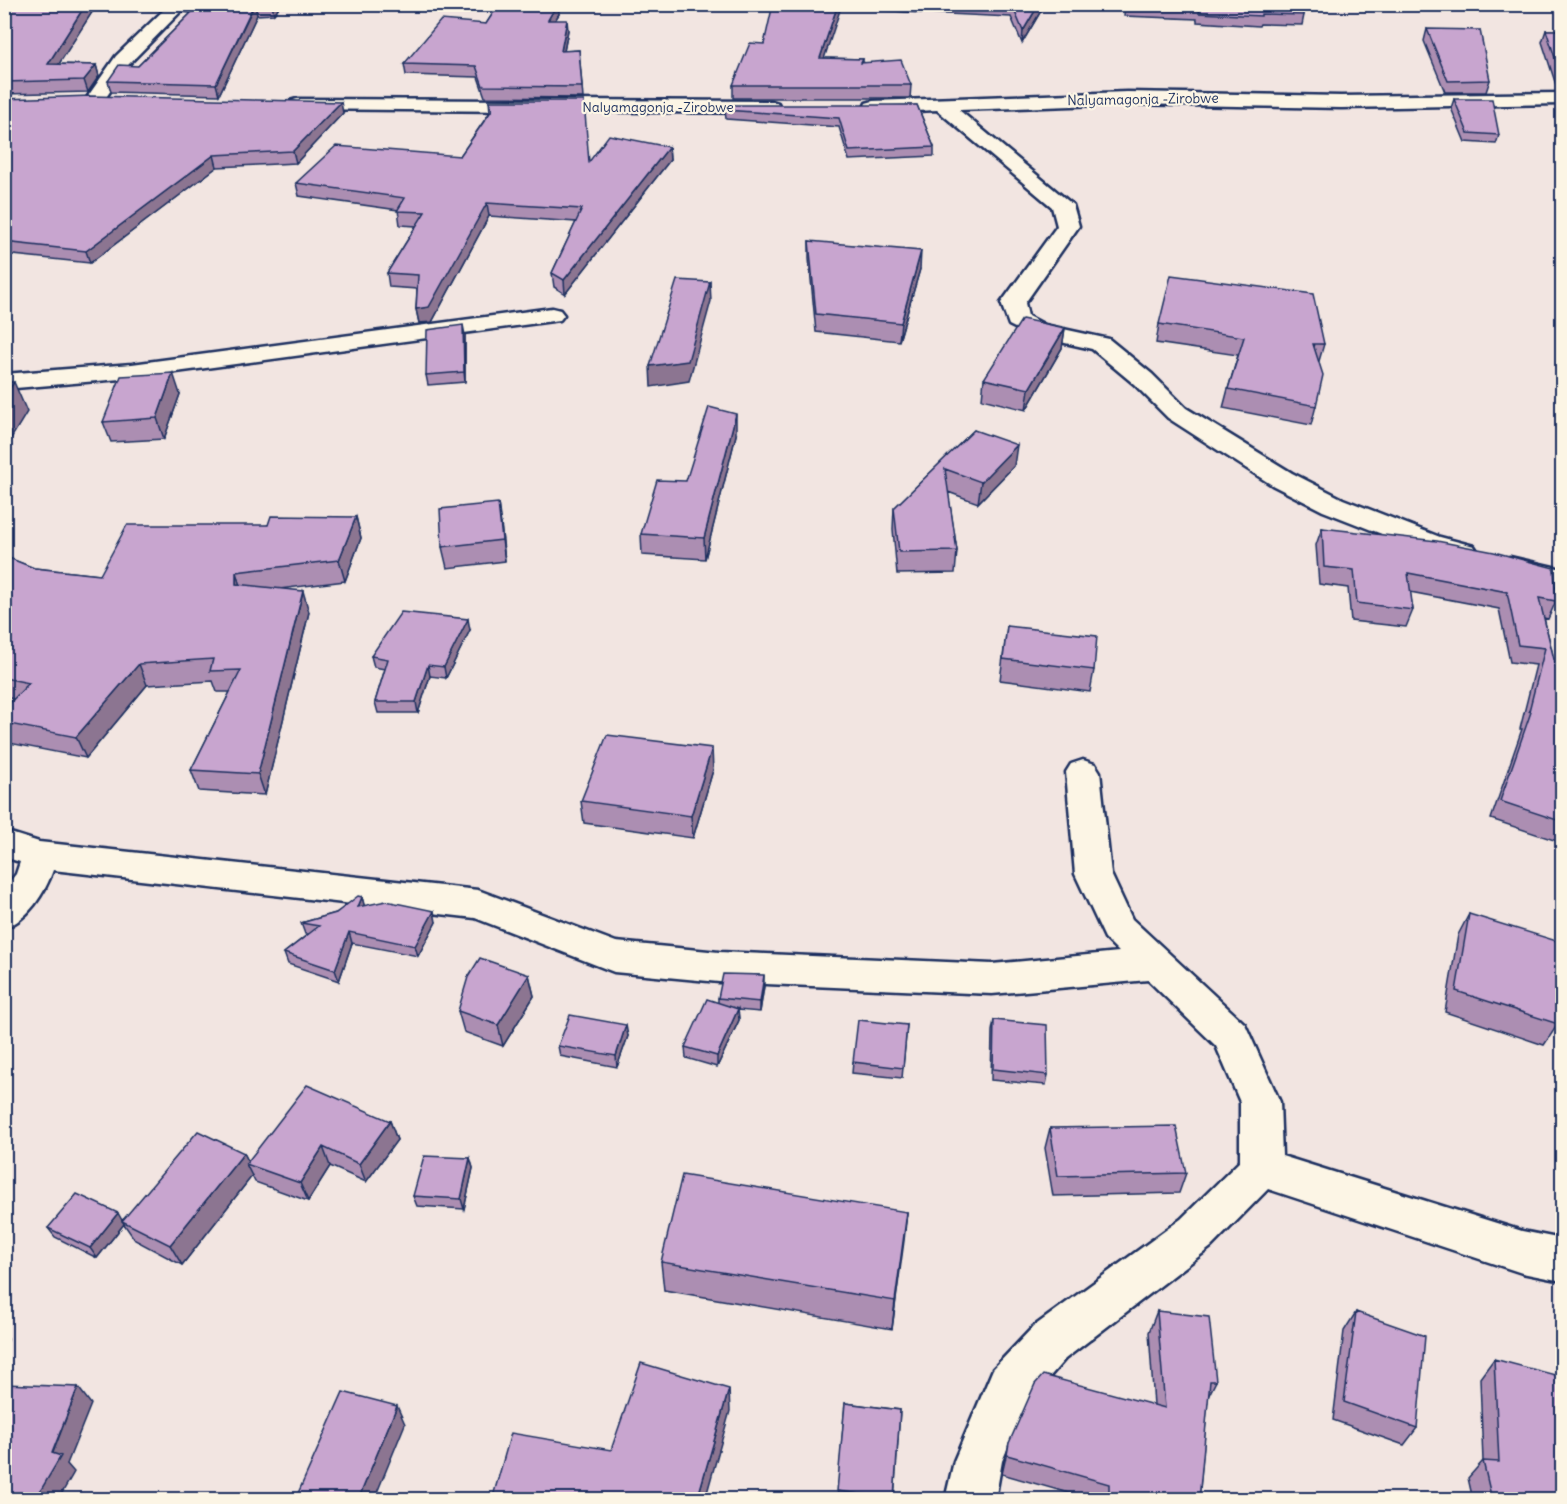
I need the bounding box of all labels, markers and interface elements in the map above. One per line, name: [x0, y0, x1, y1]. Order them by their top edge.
street label: Nalyamagonja -Zirobwe: [1067, 89, 1219, 109]
street label: Nalyamagonja -Zirobwe: [582, 98, 734, 116]

